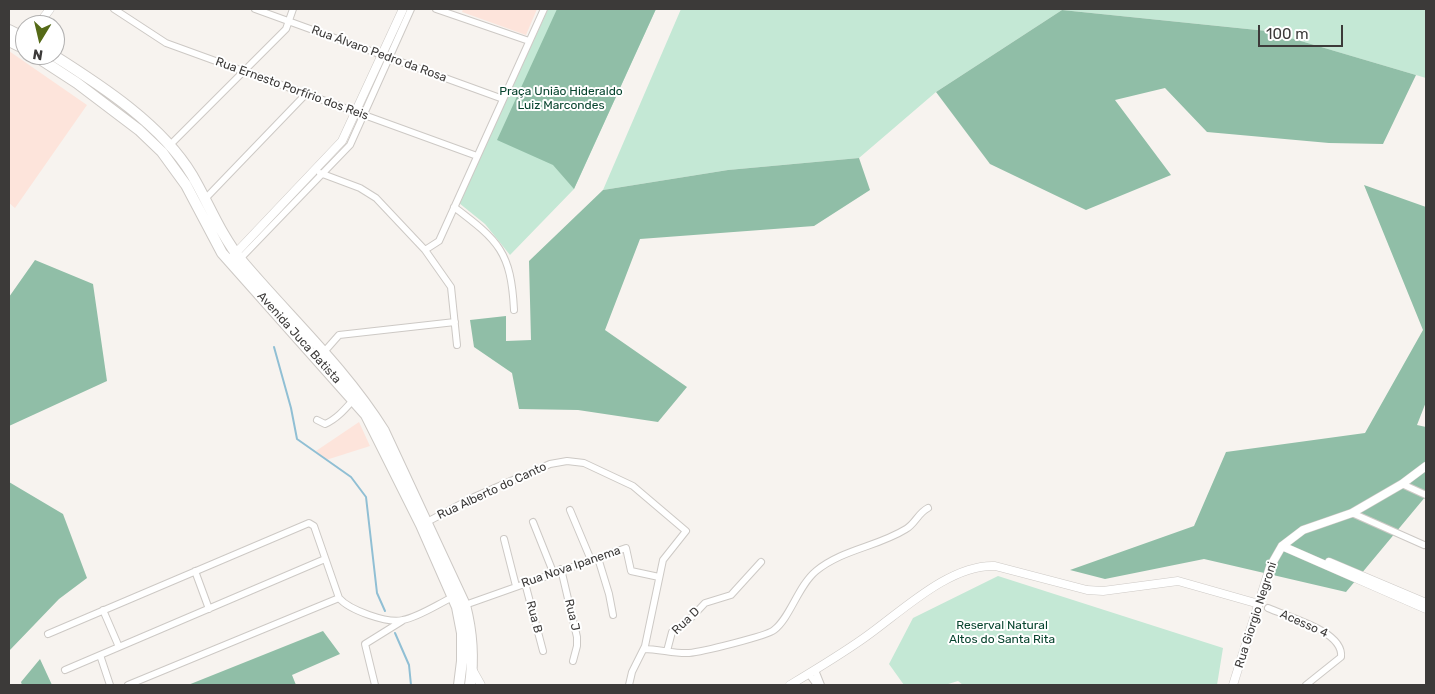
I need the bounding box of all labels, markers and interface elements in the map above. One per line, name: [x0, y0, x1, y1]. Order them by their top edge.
north arrow: [15, 15, 65, 65]
scale bar: [1260, 15, 1345, 47]
street label: Rua Álvaro Pedro da Rosa: [309, 23, 449, 85]
text: 100 m: [1266, 25, 1308, 43]
text: N: [31, 45, 44, 64]
street label: Rua Ernesto Porfírio dos Reis: [214, 55, 370, 123]
park label: Praça União Hideraldo Luiz Marcondes: [499, 85, 623, 113]
street label: Avenida Juca Batista: [254, 289, 344, 387]
street label: Rua Alberto do Canto: [435, 459, 549, 523]
street label: Rua Nova Ipanema: [520, 543, 622, 591]
street label: Rua Giorgio Negroni: [1232, 560, 1280, 670]
street label: Rua J: [561, 598, 583, 632]
street label: Rua B: [523, 599, 545, 635]
street label: Rua D: [669, 604, 703, 638]
street label: Acesso 4: [1278, 607, 1330, 641]
park label: Reserval Natural Altos do Santa Rita: [949, 619, 1055, 647]

